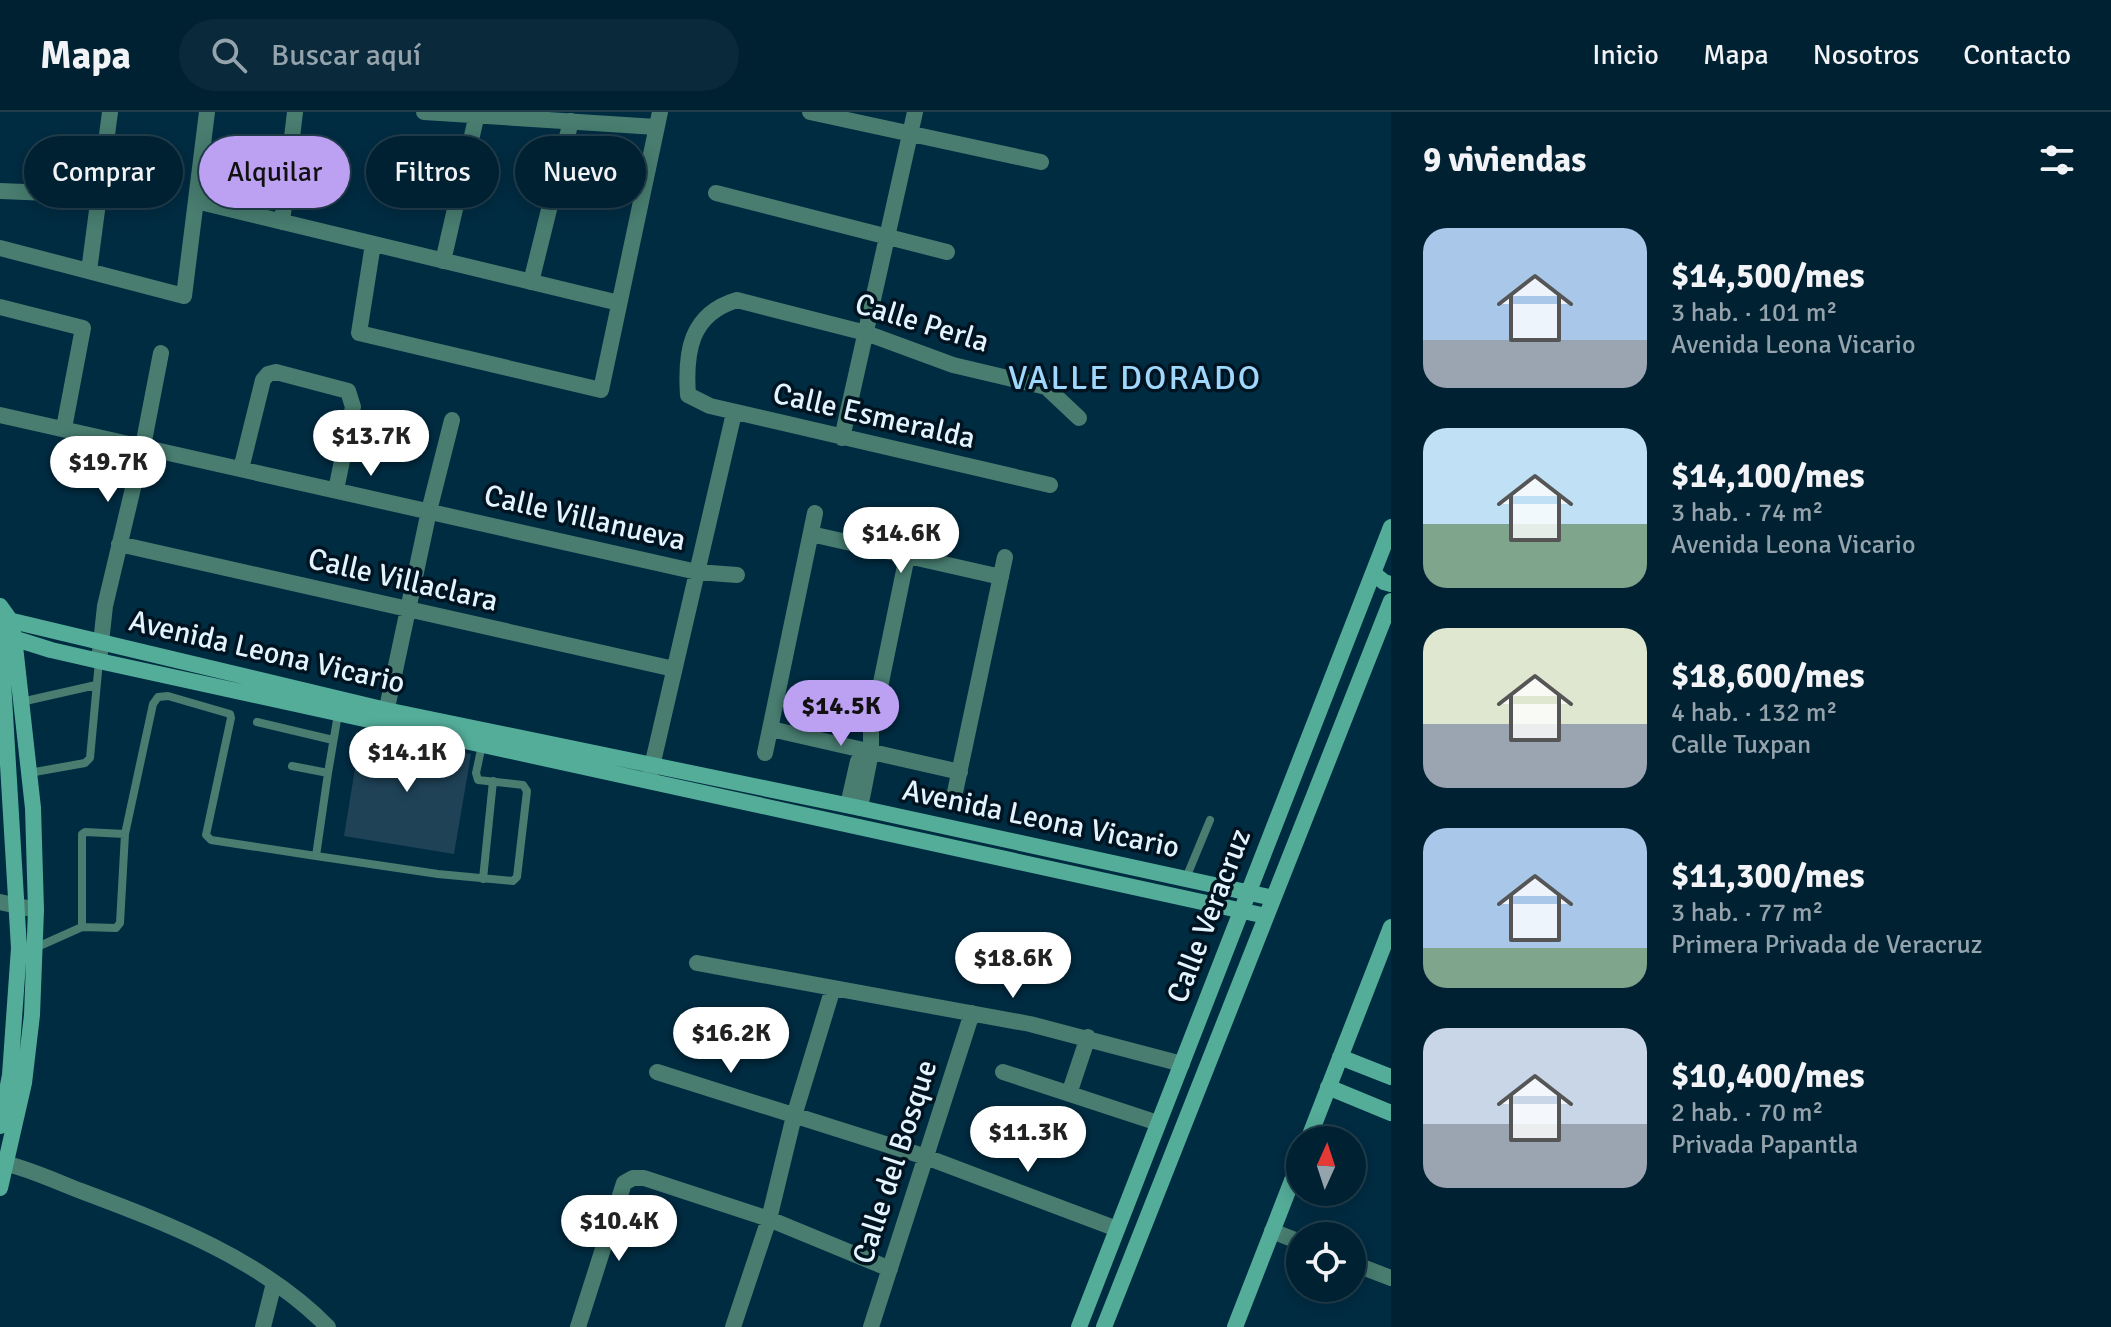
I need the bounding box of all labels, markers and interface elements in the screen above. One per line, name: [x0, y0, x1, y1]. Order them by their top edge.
search box: [179, 19, 739, 91]
text: Mapa: [40, 32, 131, 79]
icon: search: [207, 33, 251, 77]
text: Buscar aquí: [271, 37, 421, 74]
text: Inicio: [1592, 38, 1659, 72]
text: Mapa: [1703, 38, 1769, 72]
text: Nosotros: [1813, 38, 1919, 72]
text: Contacto: [1963, 38, 2071, 72]
chip: Comprar: [24, 136, 183, 208]
chip: Alquilar: [199, 136, 350, 208]
chip: Filtros: [366, 136, 499, 208]
chip: Nuevo: [515, 136, 646, 208]
icon: filters: [2035, 138, 2079, 182]
text: 9 viviendas: [1423, 139, 1586, 181]
text: $14,500/mes: [1671, 255, 1864, 297]
icon: home: [1487, 260, 1583, 356]
street label: Calle Perla: [851, 285, 993, 361]
text: 3 hab. · 101 m²: [1671, 297, 1838, 329]
text: Avenida Leona Vicario: [1671, 329, 1915, 361]
district label: VALLE DORADO: [1008, 357, 1262, 399]
street label: Calle Esmeralda: [769, 375, 979, 457]
pin: $13.7K: [306, 410, 436, 478]
text: $13.7K: [331, 420, 411, 452]
pin: $19.7K: [43, 436, 173, 504]
text: $19.7K: [68, 446, 148, 478]
text: $14,100/mes: [1671, 455, 1864, 497]
icon: home: [1487, 460, 1583, 556]
street label: Calle Villanueva: [481, 477, 689, 559]
text: 3 hab. · 74 m²: [1671, 497, 1823, 529]
pin: $14.6K: [836, 507, 966, 575]
text: $14.6K: [861, 517, 941, 549]
text: Avenida Leona Vicario: [1671, 529, 1915, 561]
street label: Calle Villaclara: [304, 540, 502, 620]
street label: Avenida Leona Vicario: [125, 602, 409, 702]
text: $18,600/mes: [1671, 655, 1864, 697]
icon: home: [1487, 660, 1583, 756]
pin: $14.5K: [776, 680, 906, 748]
text: $14.5K: [801, 690, 881, 722]
text: 4 hab. · 132 m²: [1671, 697, 1838, 729]
pin: $14.1K: [342, 726, 472, 794]
text: Calle Tuxpan: [1671, 729, 1811, 761]
text: $14.1K: [367, 736, 447, 768]
street label: Avenida Leona Vicario: [899, 772, 1183, 866]
street label: Calle Veracruz: [1159, 824, 1259, 1008]
text: $11,300/mes: [1671, 855, 1864, 897]
icon: home: [1487, 860, 1583, 956]
text: 3 hab. · 77 m²: [1671, 897, 1823, 929]
text: Primera Privada de Veracruz: [1671, 929, 1982, 961]
pin: $18.6K: [948, 932, 1078, 1000]
text: $18.6K: [973, 942, 1053, 974]
pin: $16.2K: [666, 1007, 796, 1075]
text: $16.2K: [691, 1017, 771, 1049]
street label: Calle del Bosque: [845, 1055, 945, 1269]
text: $10,400/mes: [1671, 1055, 1864, 1097]
icon: home: [1487, 1060, 1583, 1156]
text: 2 hab. · 70 m²: [1671, 1097, 1823, 1129]
pin: $11.3K: [963, 1106, 1093, 1174]
text: $11.3K: [988, 1116, 1068, 1148]
north arrow: [1286, 1126, 1366, 1206]
map controls: [1286, 1126, 1366, 1302]
text: Privada Papantla: [1671, 1129, 1858, 1161]
pin: $10.4K: [554, 1195, 684, 1263]
text: $10.4K: [579, 1205, 659, 1237]
button: locate: [1286, 1222, 1366, 1302]

